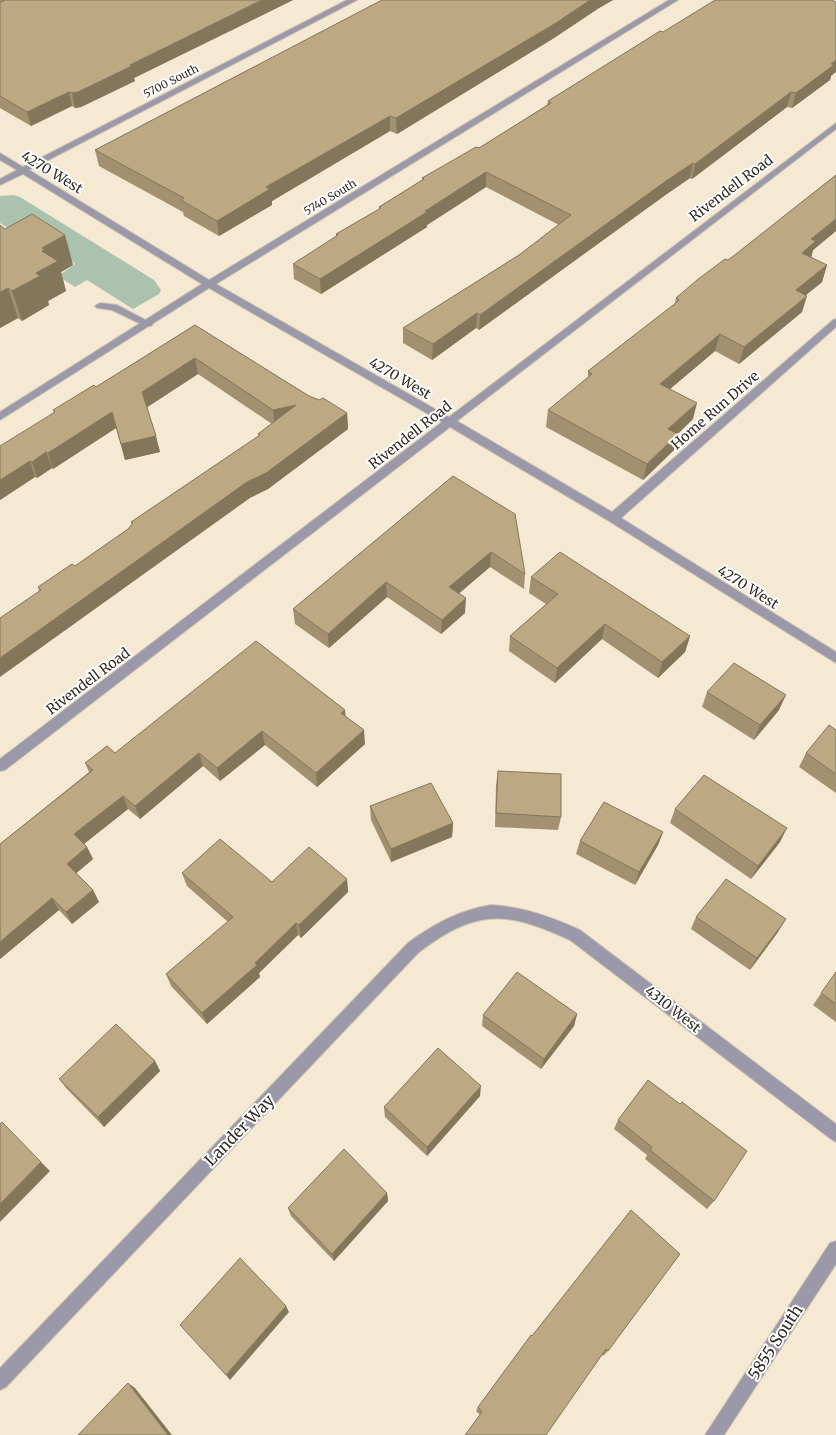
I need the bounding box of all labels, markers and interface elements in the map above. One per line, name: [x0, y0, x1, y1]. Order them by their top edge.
street label: 5700 South: [141, 61, 202, 101]
street label: 4270 West: [18, 147, 87, 198]
street label: Rivendell Road: [686, 150, 777, 225]
street label: 5740 South: [301, 175, 359, 218]
street label: 4270 West: [366, 353, 435, 403]
street label: Home Run Drive: [667, 367, 763, 453]
street label: Rivendell Road: [365, 397, 456, 473]
street label: 4270 West: [714, 561, 782, 613]
street label: Rivendell Road: [43, 643, 134, 718]
street label: 4310 West: [641, 982, 705, 1037]
street label: Lander Way: [200, 1090, 278, 1170]
street label: 5855 South: [743, 1301, 807, 1383]

